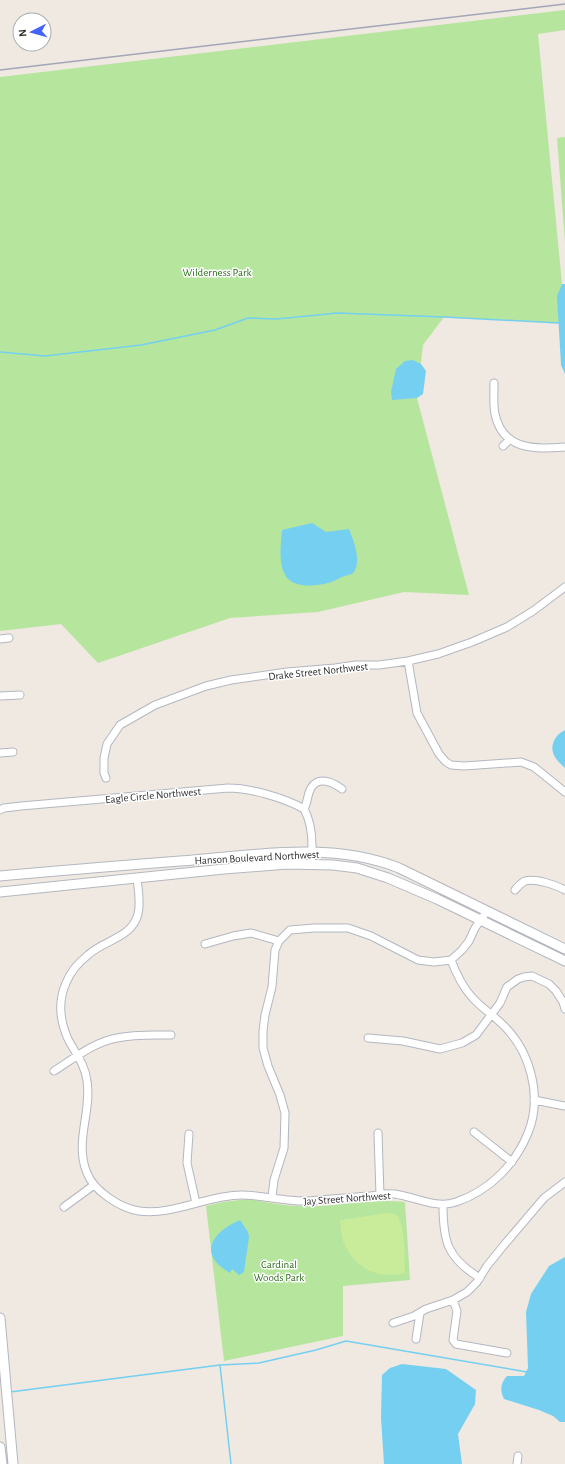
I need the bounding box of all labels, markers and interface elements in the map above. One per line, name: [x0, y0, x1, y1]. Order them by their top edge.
north arrow: [12, 12, 52, 52]
text: N: [17, 29, 28, 37]
park label: Wilderness Park: [182, 267, 252, 278]
street label: Drake Street Northwest: [268, 661, 369, 682]
street label: Eagle Circle Northwest: [105, 786, 202, 805]
street label: Hanson Boulevard Northwest: [194, 849, 320, 866]
street label: Jay Street Northwest: [303, 1190, 392, 1207]
park label: Cardinal Woods Park: [254, 1259, 304, 1283]

